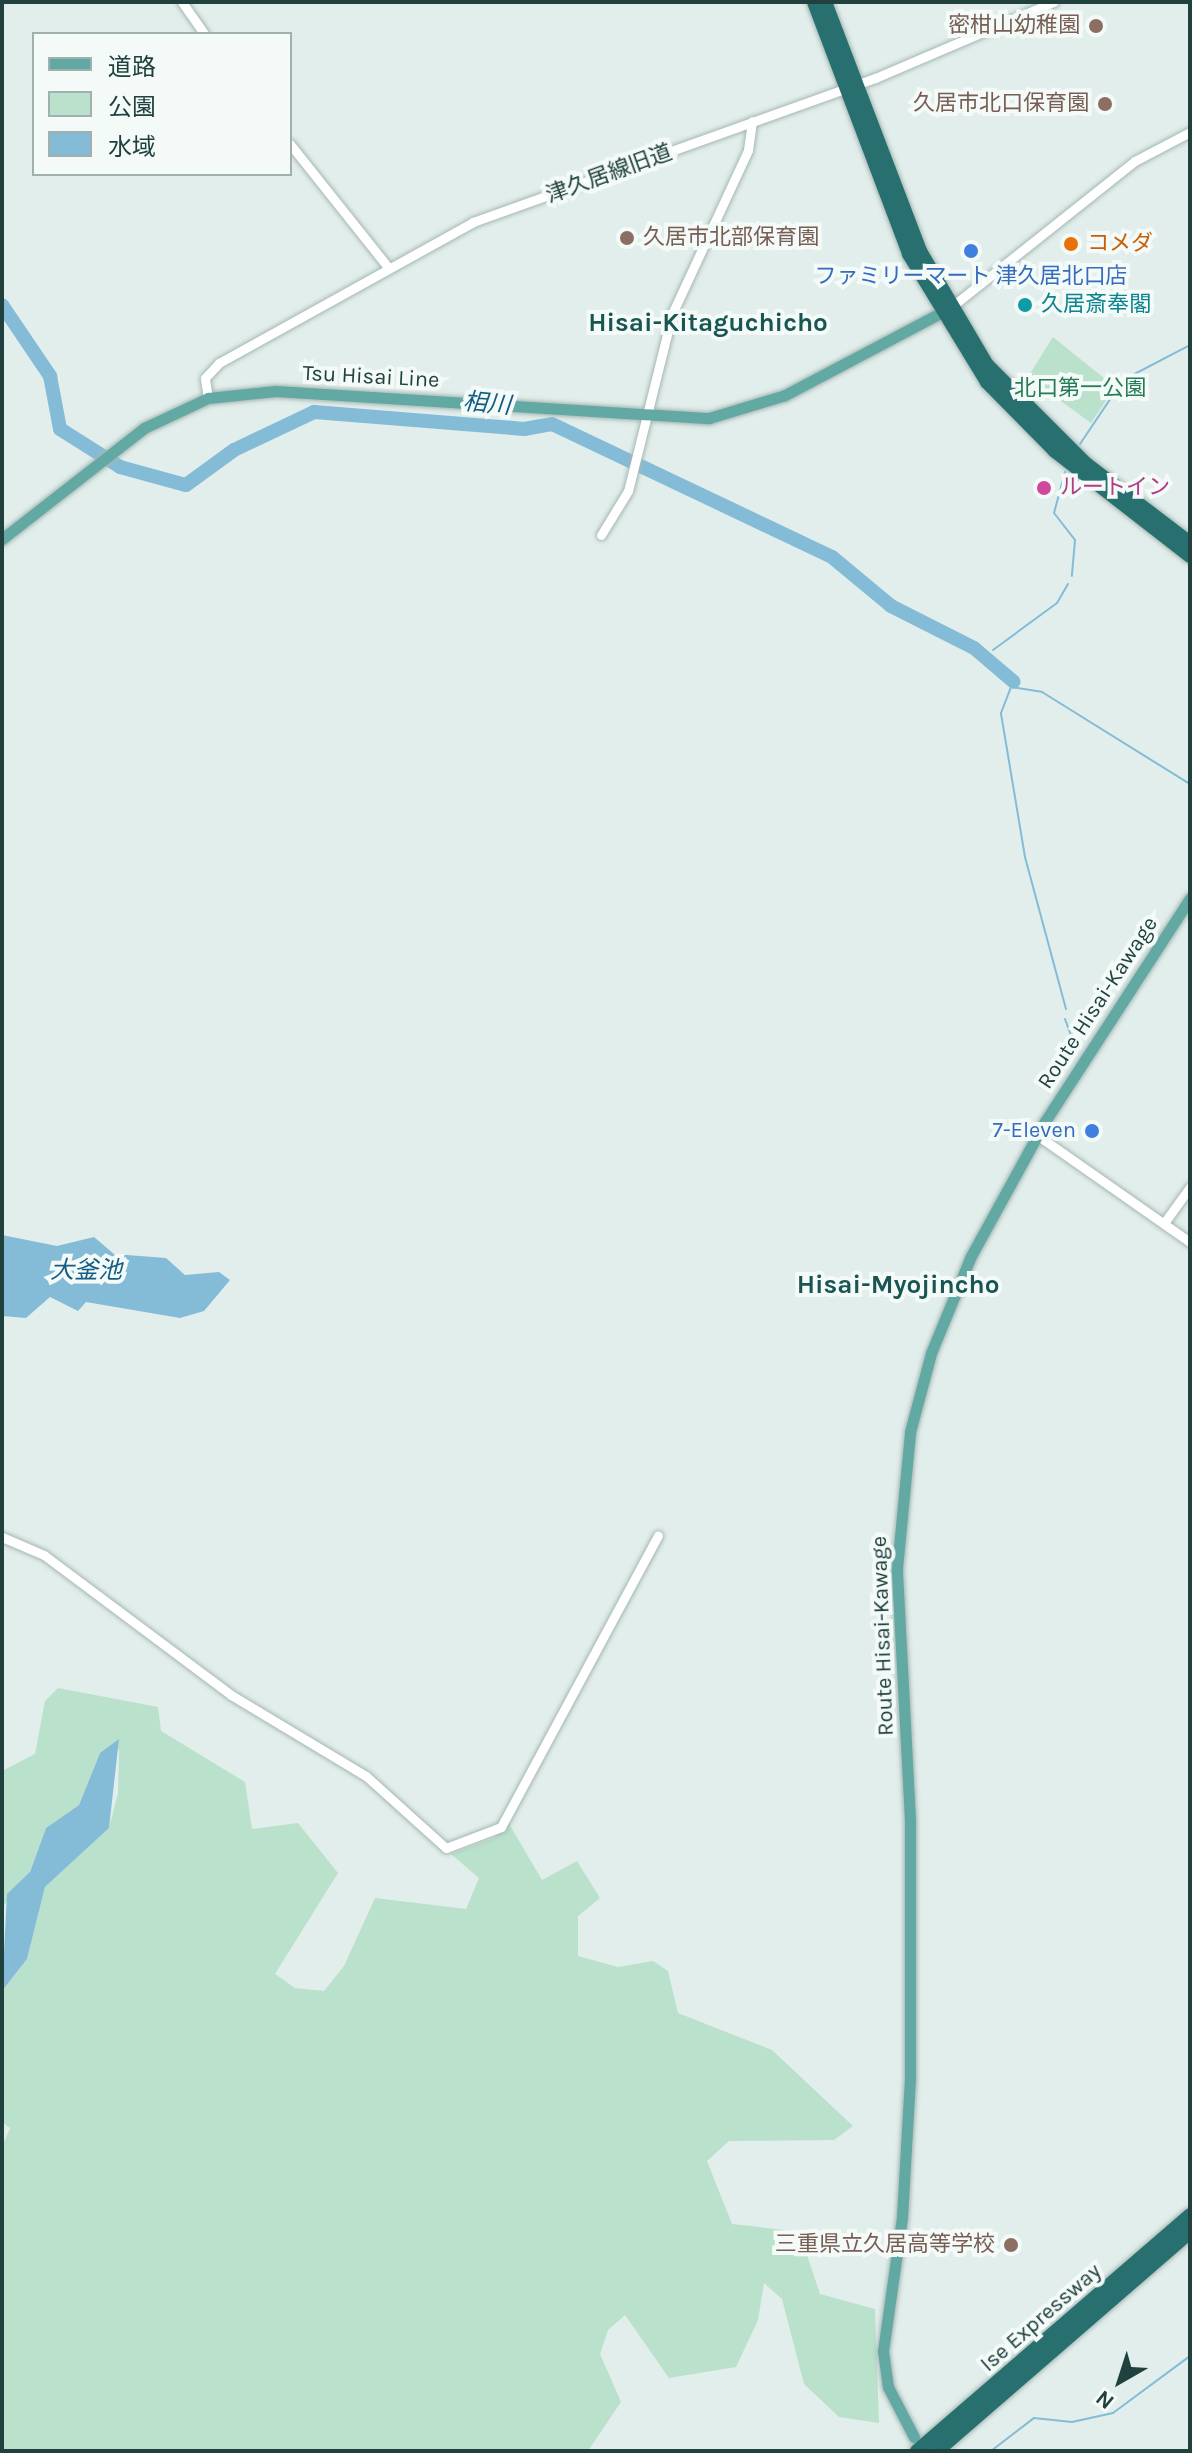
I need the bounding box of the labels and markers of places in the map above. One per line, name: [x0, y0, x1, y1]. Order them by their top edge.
place label: 密柑山幼稚園: [948, 13, 1080, 39]
marker: 密柑山幼稚園: [1087, 17, 1105, 35]
place label: 久居市北口保育園: [913, 91, 1089, 117]
marker: 久居市北口保育園: [1096, 95, 1114, 113]
place label: 久居市北部保育園: [643, 225, 819, 251]
marker: 久居市北部保育園: [618, 229, 636, 247]
place label: コメダ: [1087, 231, 1153, 257]
marker: コメダ: [1062, 235, 1080, 253]
marker: ファミリーマート 津久居北口店: [962, 242, 980, 260]
place label: ファミリーマート 津久居北口店: [814, 264, 1128, 290]
place label: 久居斎奉閣: [1041, 292, 1151, 318]
marker: 久居斎奉閣: [1016, 296, 1034, 314]
place label: ルートイン: [1060, 475, 1170, 501]
marker: ルートイン: [1035, 479, 1053, 497]
place label: 7-Eleven: [993, 1118, 1076, 1144]
marker: 7-Eleven: [1083, 1122, 1101, 1140]
place label: 三重県立久居高等学校: [775, 2232, 995, 2258]
marker: 三重県立久居高等学校: [1002, 2236, 1020, 2254]

